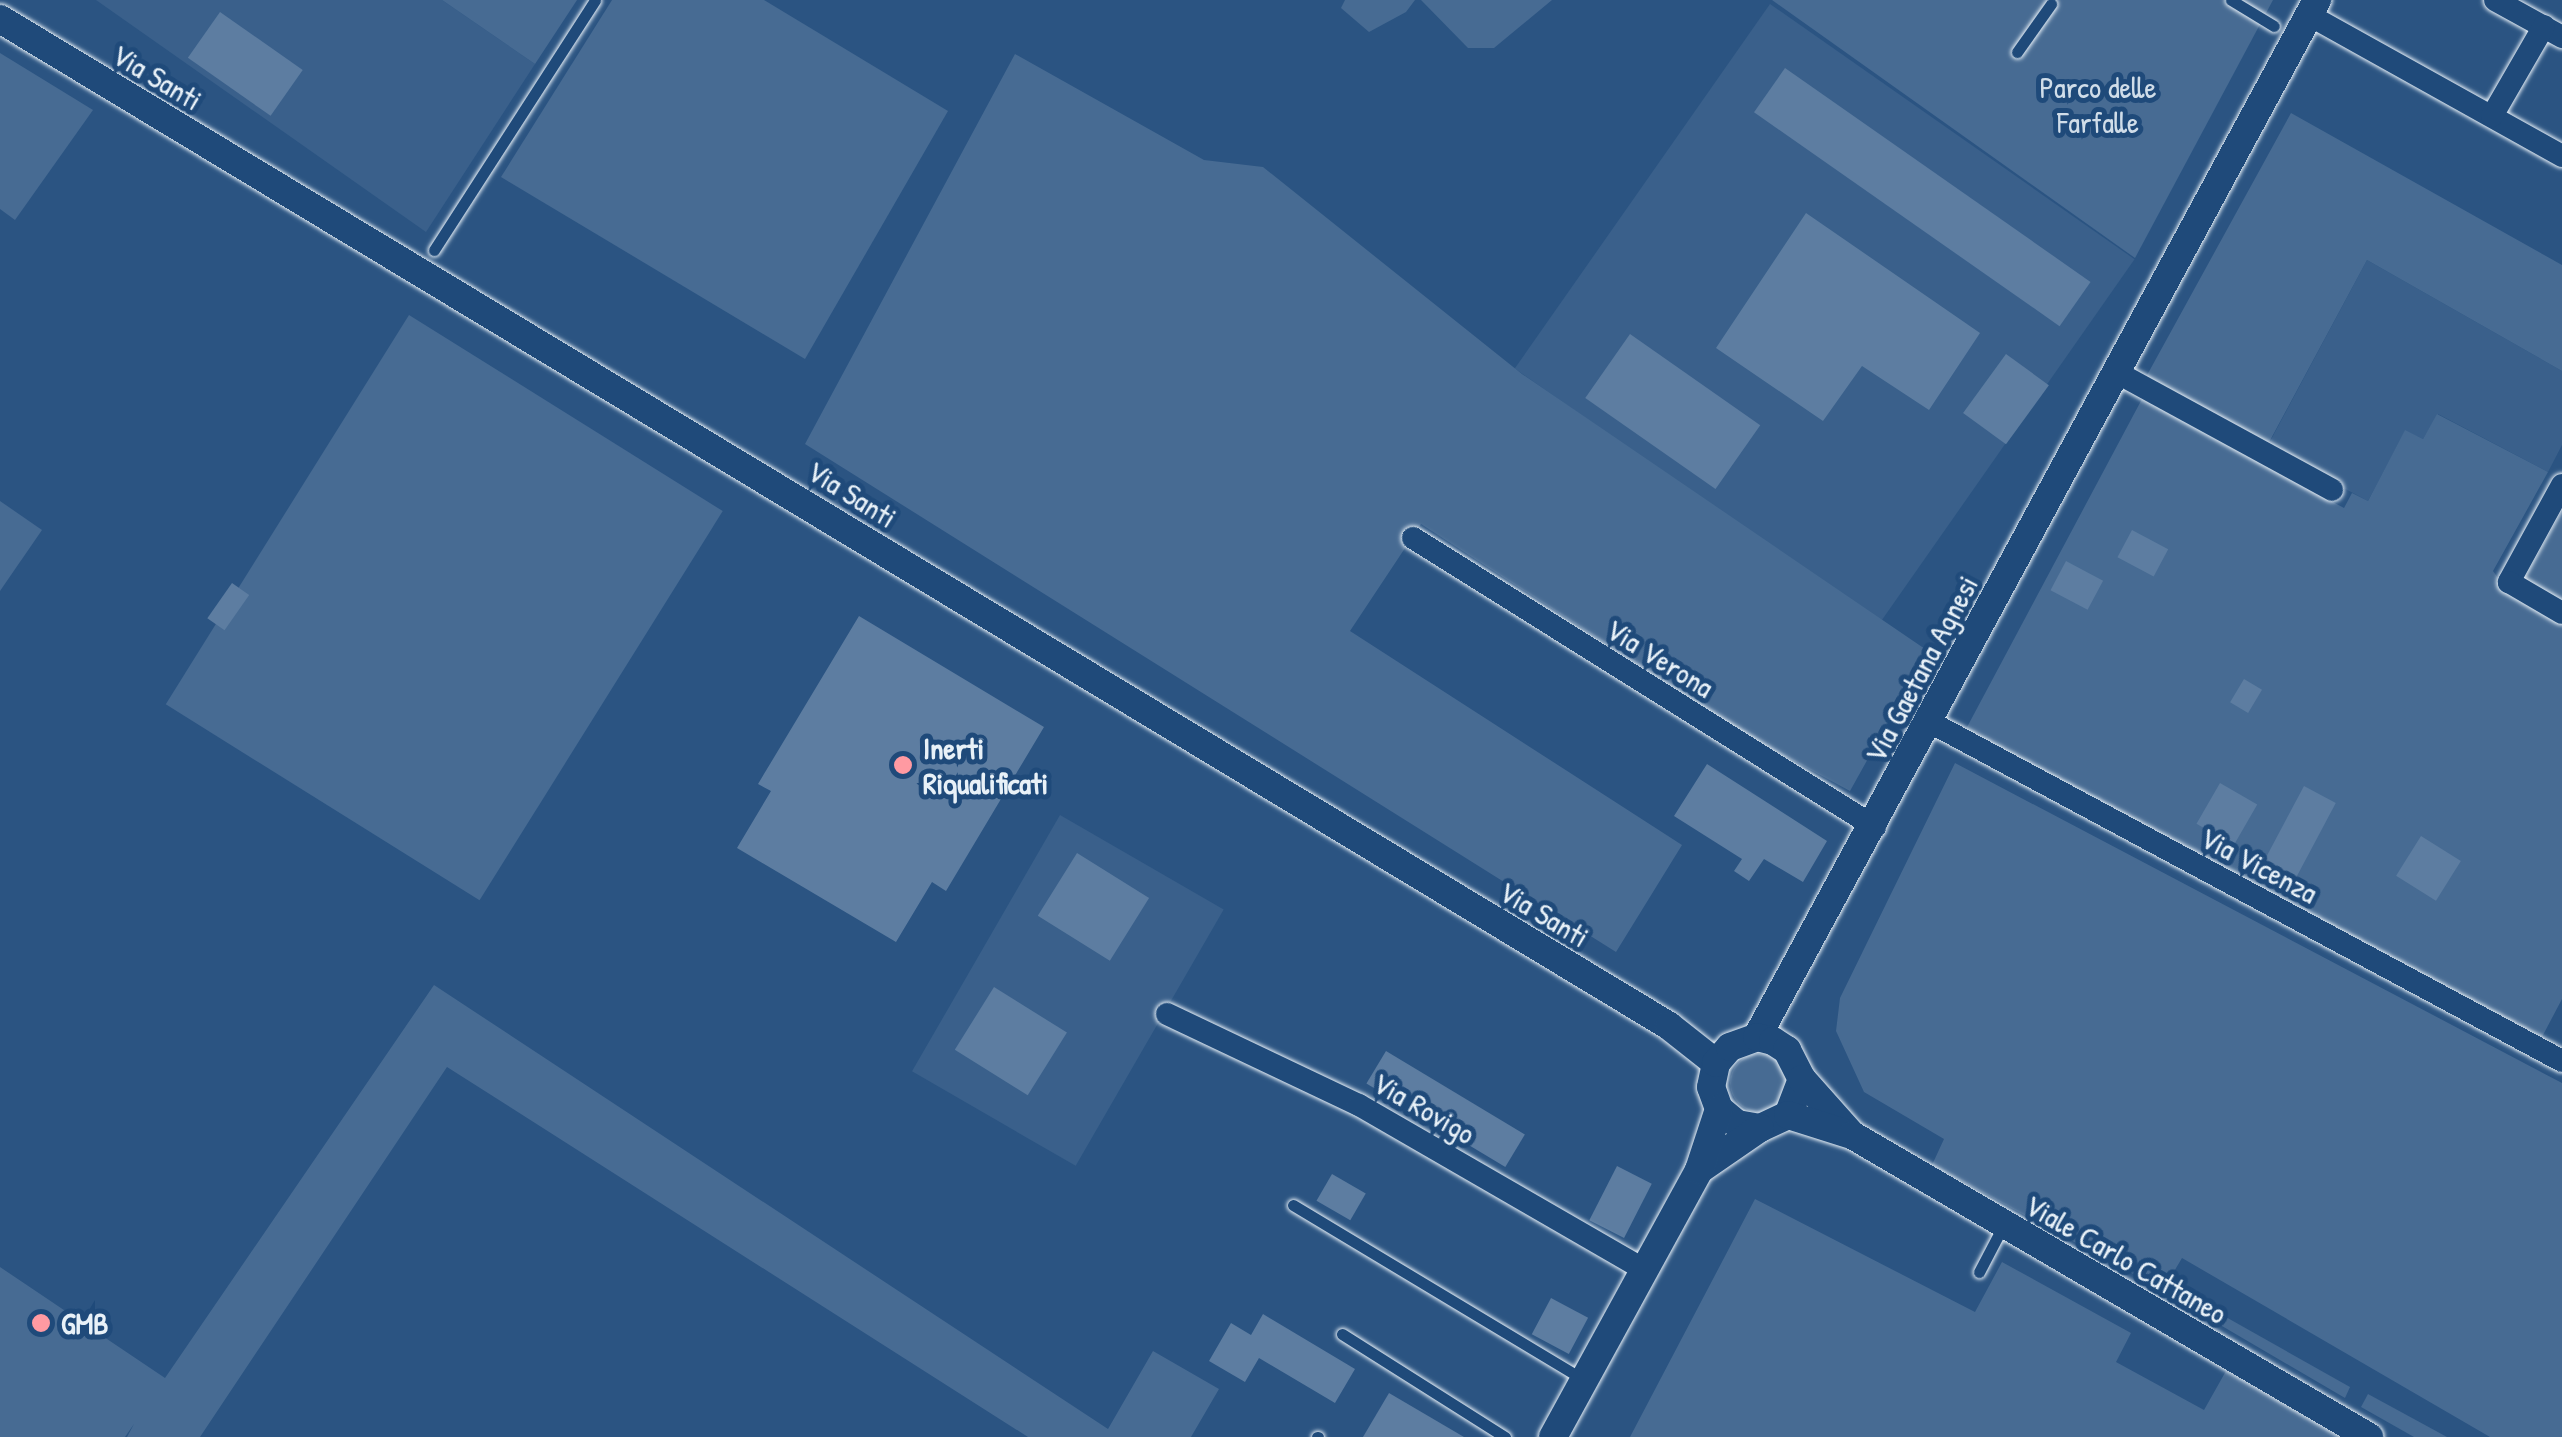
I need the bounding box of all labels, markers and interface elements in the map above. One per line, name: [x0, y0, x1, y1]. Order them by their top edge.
street label: Via Santi: [106, 36, 208, 118]
park label: Parco delle Farfalle: [2040, 69, 2156, 140]
street label: Via Santi: [801, 453, 903, 535]
street label: Via Gaetana Agnesi: [1857, 569, 1985, 769]
street label: Via Verona: [1600, 611, 1720, 705]
place label: Inerti Riqualificati: [923, 730, 1048, 800]
marker: Inerti Riqualificati: [892, 754, 914, 776]
street label: Via Vicenza: [2194, 819, 2324, 911]
street label: Via Santi: [1493, 873, 1595, 955]
street label: Via Rovigo: [1366, 1064, 1482, 1152]
street label: Viale Carlo Cattaneo: [2019, 1187, 2233, 1331]
place label: GMB: [61, 1305, 108, 1341]
marker: GMB: [30, 1312, 52, 1334]

